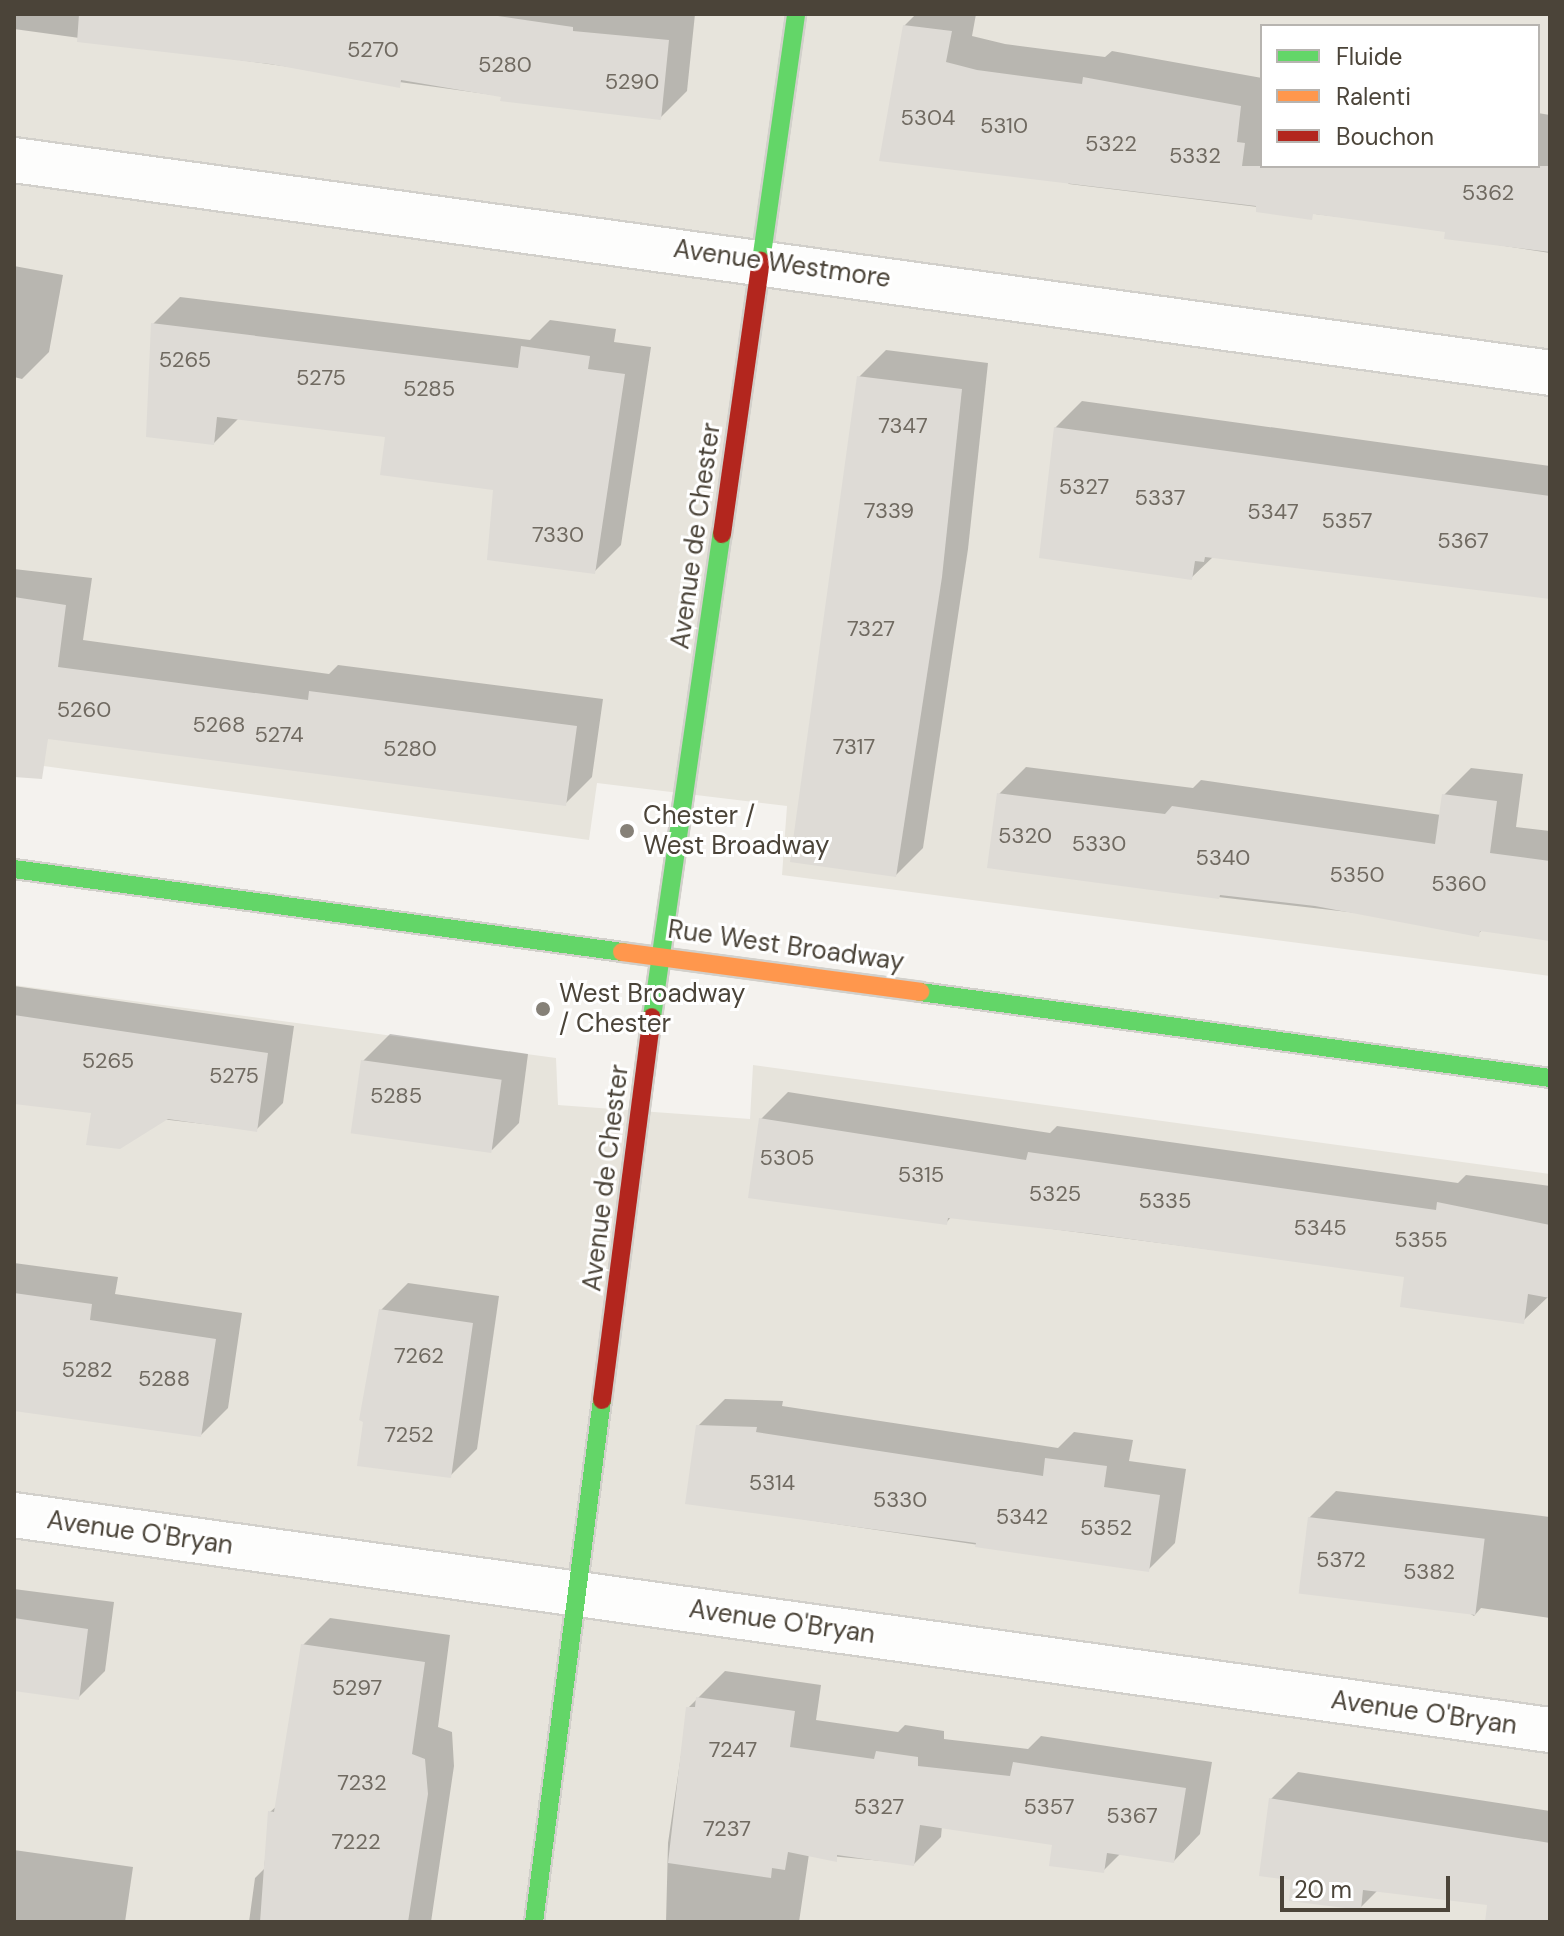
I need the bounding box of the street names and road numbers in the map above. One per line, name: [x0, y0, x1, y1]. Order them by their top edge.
street label: Avenue Westmore: [671, 233, 893, 295]
street label: Avenue de Chester: [665, 421, 727, 651]
street label: Rue West Broadway: [666, 914, 906, 978]
street label: Avenue de Chester: [577, 1063, 635, 1293]
street label: Avenue O'Bryan: [45, 1505, 235, 1561]
street label: Avenue O'Bryan: [687, 1594, 877, 1650]
street label: Avenue O'Bryan: [1329, 1685, 1519, 1741]

